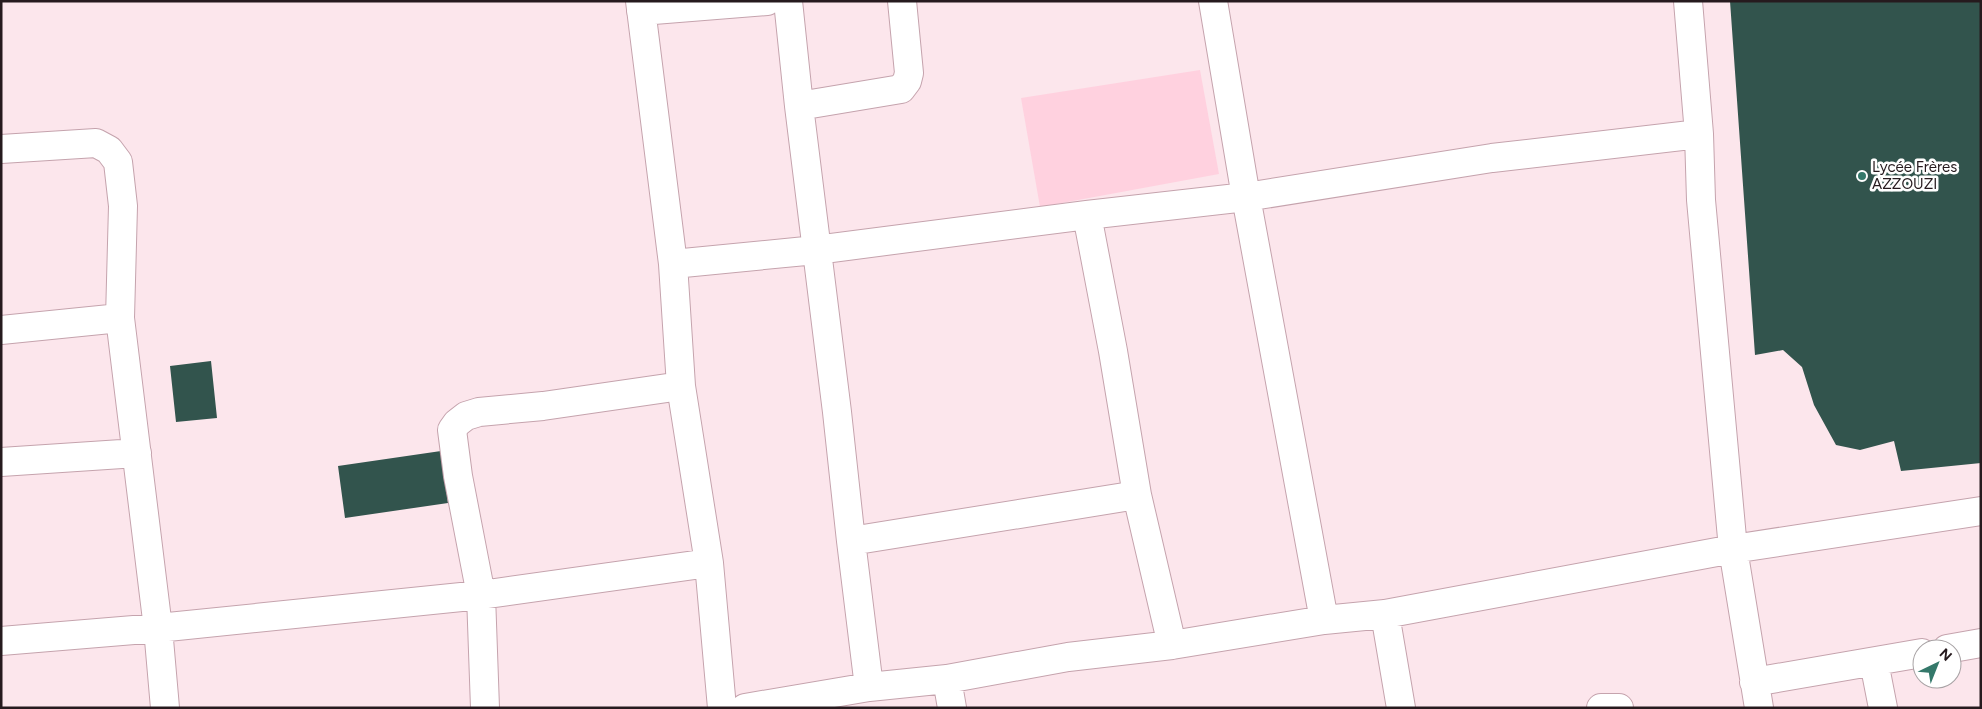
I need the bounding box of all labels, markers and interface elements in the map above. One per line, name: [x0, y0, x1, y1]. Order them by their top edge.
place label: Lycée Frères AZZOUZI: [1872, 158, 1957, 193]
marker: Lycée Frères AZZOUZI: [1856, 170, 1868, 182]
north arrow: [1912, 639, 1962, 689]
text: N: [1936, 645, 1955, 665]

